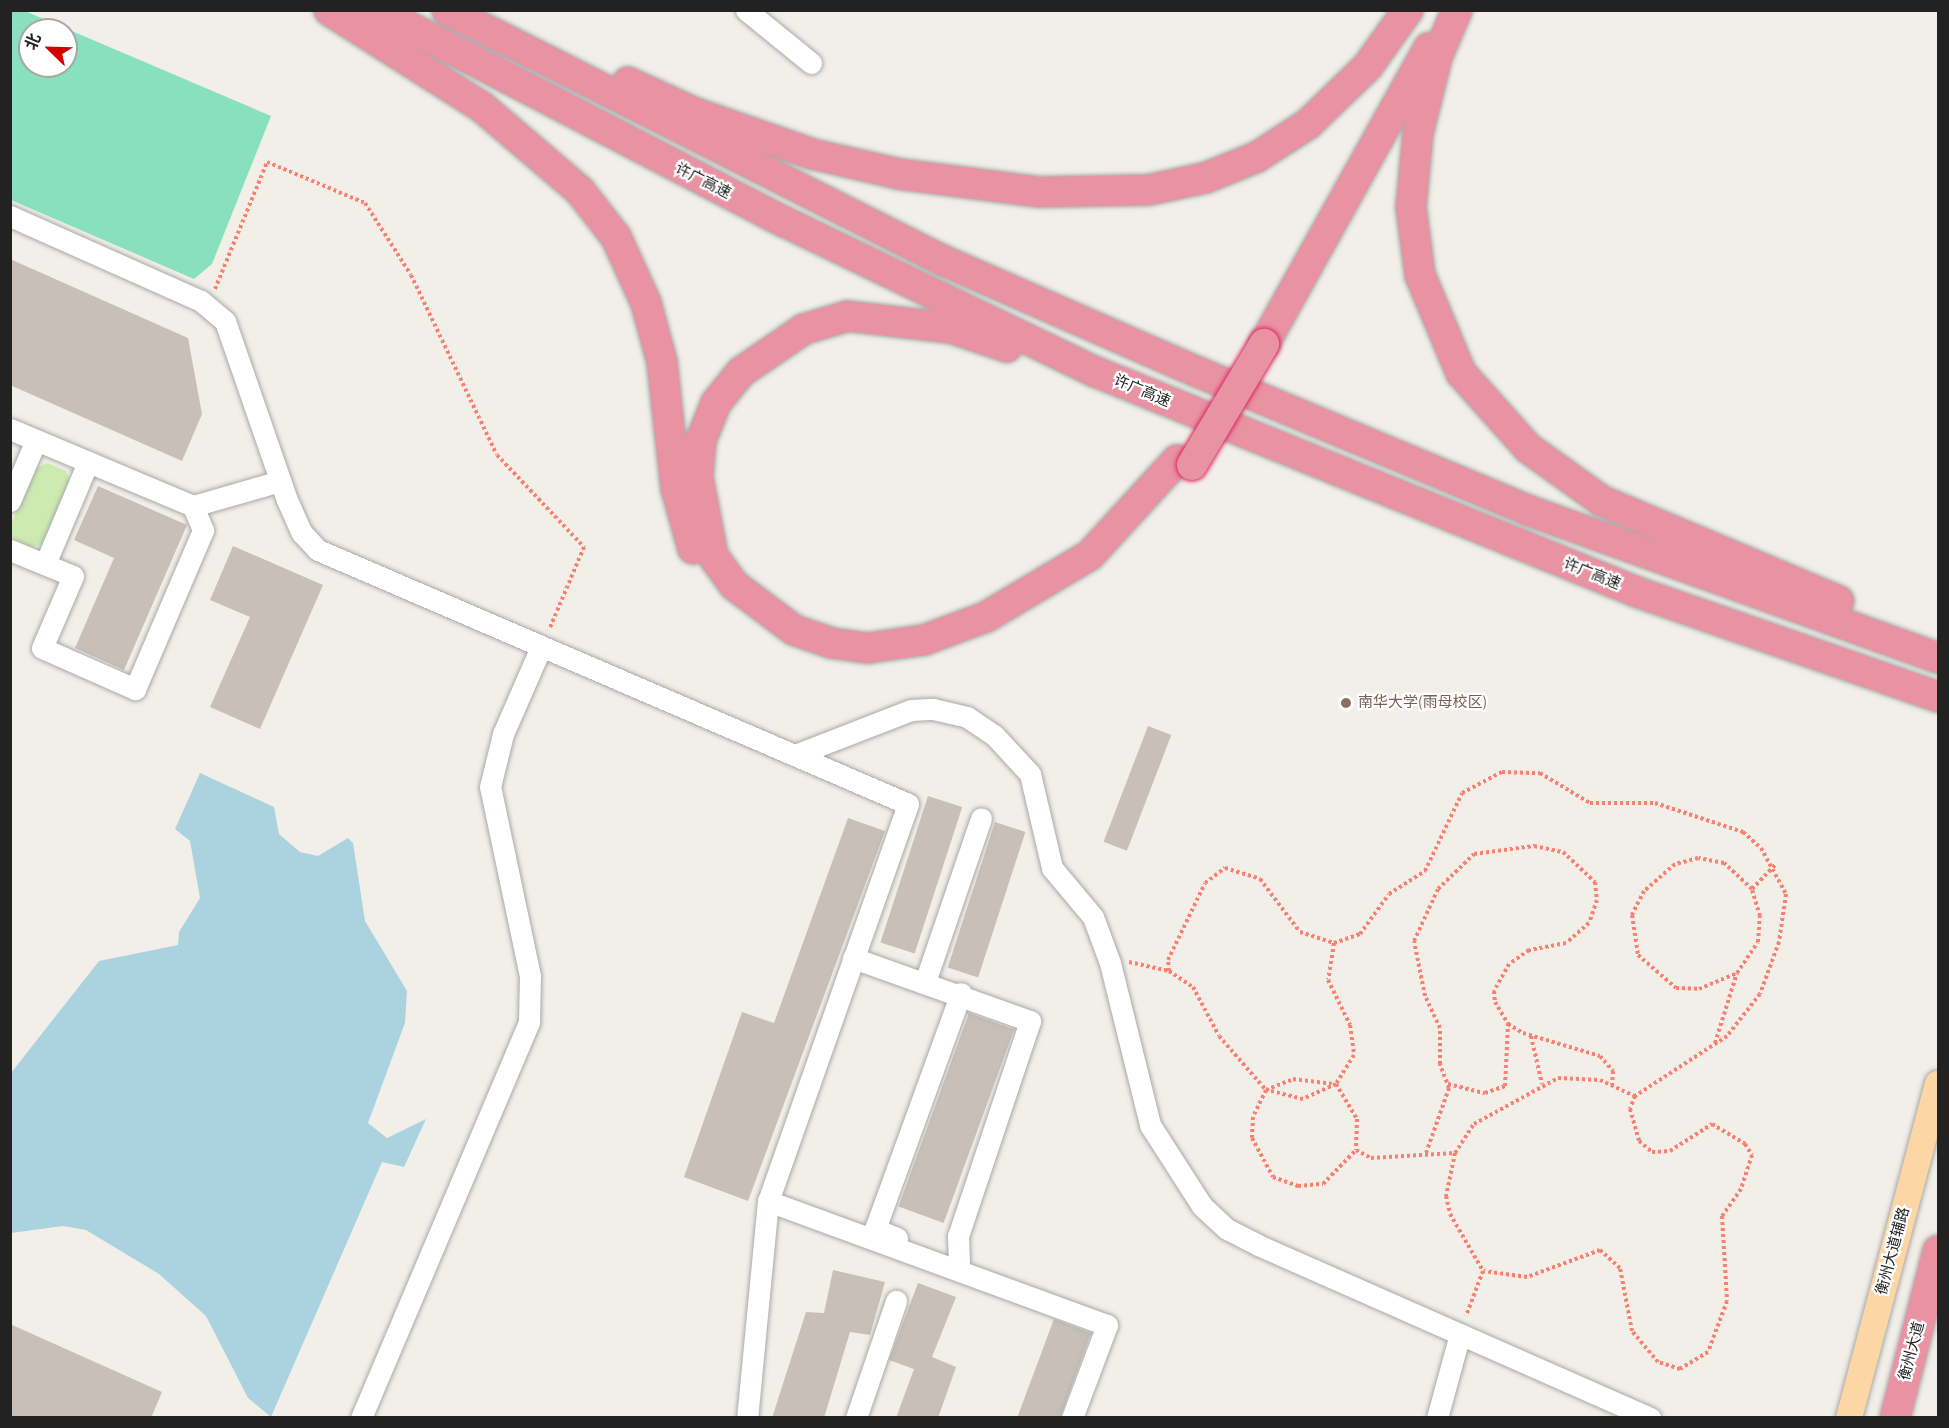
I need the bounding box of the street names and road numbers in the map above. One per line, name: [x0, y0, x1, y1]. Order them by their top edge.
street label: 许广高速: [672, 159, 734, 203]
street label: 许广高速: [1111, 371, 1173, 411]
street label: 许广高速: [1561, 554, 1623, 594]
street label: 衡州大道辅路: [1873, 1205, 1913, 1297]
street label: 衡州大道: [1896, 1320, 1928, 1382]

